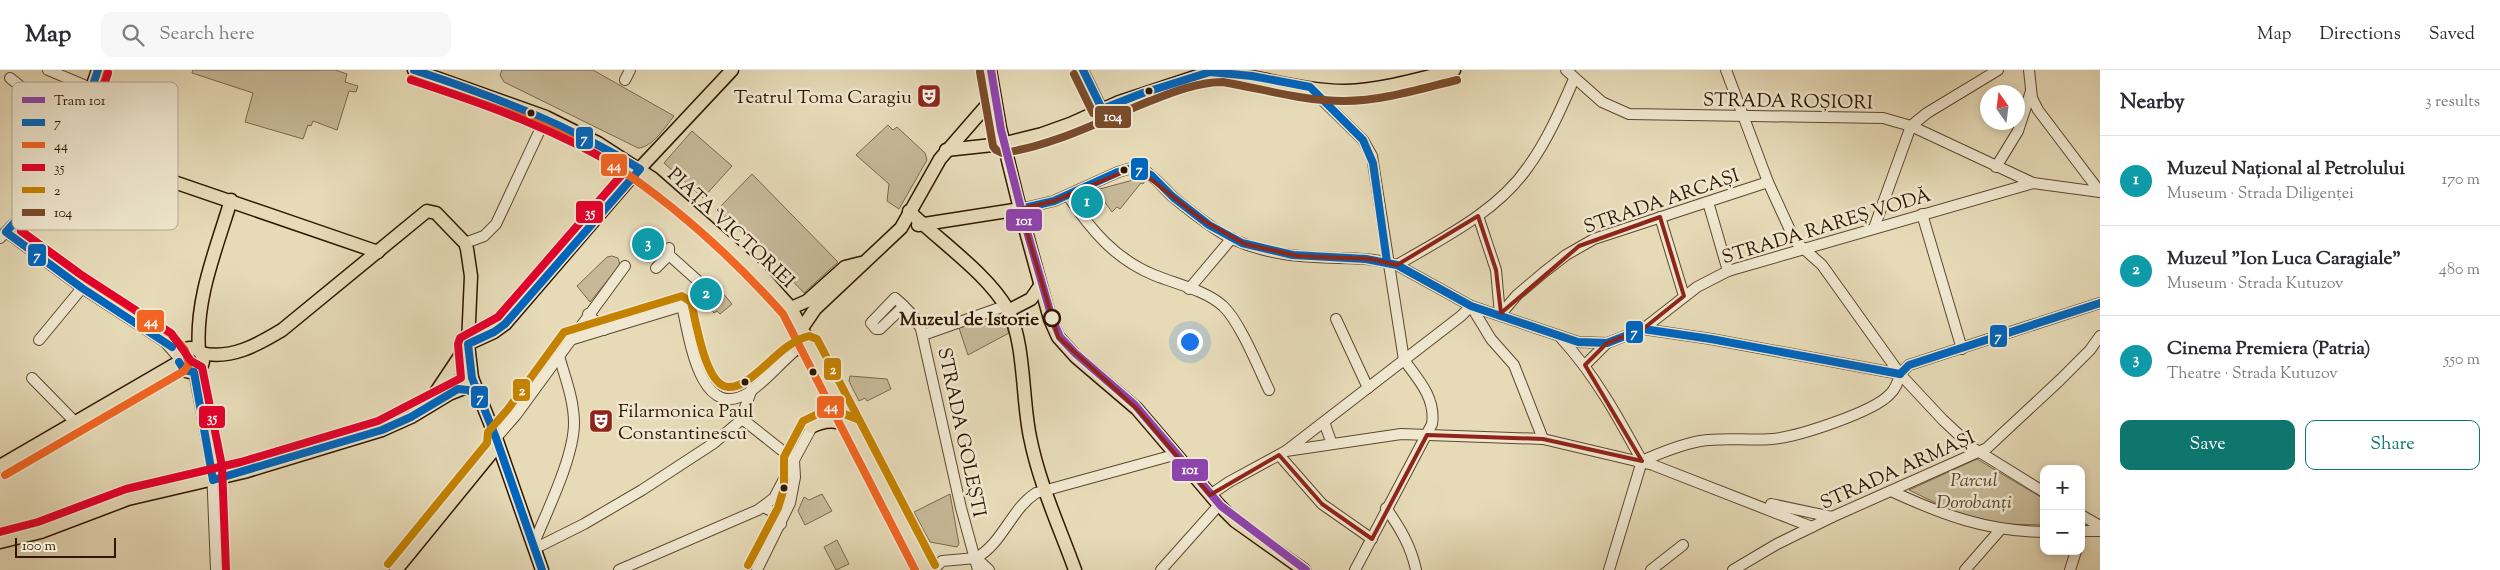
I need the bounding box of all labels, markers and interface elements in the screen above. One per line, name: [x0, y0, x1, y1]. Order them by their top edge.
search box: [101, 12, 451, 57]
text: Map: [25, 18, 71, 52]
icon: search: [119, 21, 147, 49]
text: Search here: [159, 21, 255, 48]
text: Map: [2257, 22, 2292, 48]
text: Directions: [2320, 22, 2401, 48]
text: Saved: [2429, 22, 2475, 48]
legend: [12, 82, 178, 230]
theatre icon: Teatrul Toma Caragiu: [916, 83, 942, 109]
place label: Teatrul Toma Caragiu: [734, 85, 912, 112]
north arrow: [1980, 85, 2025, 130]
unlabelled marker: [1144, 86, 1154, 96]
street label: STRADA ROȘIORI: [1703, 88, 1873, 117]
text: Nearby: [2120, 88, 2185, 118]
text: 3 results: [2425, 91, 2480, 114]
text: Tram 101: [54, 92, 106, 112]
line badge: 104: [1094, 105, 1132, 129]
unlabelled marker: [526, 108, 536, 118]
text: 104: [1104, 108, 1122, 128]
text: 7: [54, 114, 61, 134]
line badge: 7: [575, 126, 594, 150]
text: 7: [580, 130, 588, 150]
text: 44: [54, 137, 68, 157]
line badge: 44: [600, 153, 628, 177]
text: Muzeul Național al Petrolului: [2167, 156, 2405, 183]
text: 44: [606, 157, 621, 177]
line badge: 7: [1130, 157, 1149, 181]
text: 35: [54, 159, 65, 179]
text: 7: [1135, 161, 1143, 181]
street label: PIAȚA VICTORIEI: [660, 162, 800, 295]
street label: STRADA ARCAȘI: [1580, 163, 1743, 242]
unlabelled marker: [1119, 165, 1129, 175]
text: 1: [2133, 169, 2139, 192]
text: 170 m: [2442, 169, 2480, 192]
text: 2: [54, 182, 61, 202]
pin: 1: [1071, 183, 1103, 221]
street label: STRADA RAREȘ VODĂ: [1719, 183, 1935, 272]
text: Museum · Strada Diligenței: [2167, 183, 2354, 206]
line badge: 35: [575, 200, 604, 224]
text: 104: [54, 204, 72, 224]
text: 35: [585, 204, 595, 224]
line badge: 101: [1005, 208, 1043, 232]
text: 101: [1016, 212, 1033, 232]
pin: 3: [632, 225, 664, 263]
line badge: 7: [27, 243, 47, 267]
text: Muzeul "Ion Luca Caragiale": [2167, 246, 2401, 273]
text: 7: [33, 247, 41, 267]
text: 2: [2132, 259, 2140, 282]
text: 480 m: [2439, 259, 2480, 282]
text: Museum · Strada Kutuzov: [2167, 273, 2343, 296]
pin: 2: [690, 275, 722, 313]
place label: Muzeul de Istorie: [899, 307, 1039, 334]
line badge: 44: [136, 309, 165, 333]
marker: Muzeul de Istorie: [1043, 309, 1061, 327]
text: 44: [143, 313, 158, 333]
line badge: 7: [1625, 320, 1644, 344]
text: 7: [1630, 324, 1638, 344]
line badge: 7: [1989, 324, 2008, 348]
text: 7: [1994, 328, 2002, 348]
your location: [1177, 329, 1203, 355]
text: Cinema Premiera (Patria): [2167, 336, 2370, 363]
street label: STRADA GOLEȘTI: [929, 345, 992, 520]
text: 3: [2133, 349, 2139, 372]
text: 550 m: [2444, 349, 2480, 372]
line badge: 2: [823, 357, 842, 381]
text: 2: [830, 361, 837, 381]
text: Theatre · Strada Kutuzov: [2167, 363, 2338, 386]
unlabelled marker: [808, 367, 818, 377]
unlabelled marker: [740, 377, 750, 387]
line badge: 2: [512, 378, 531, 402]
text: 2: [519, 382, 526, 402]
line badge: 7: [470, 385, 489, 409]
text: 7: [476, 389, 484, 409]
line badge: 44: [816, 395, 845, 419]
text: 44: [823, 398, 838, 418]
place label: Filarmonica Paul Constantinescu: [618, 399, 754, 448]
line badge: 35: [198, 405, 226, 429]
theatre icon: Filarmonica Paul Constantinescu: [588, 408, 614, 434]
text: 35: [207, 409, 217, 429]
button: Save: [2120, 420, 2295, 470]
button: Share: [2305, 420, 2480, 470]
street label: STRADA ARMAȘI: [1816, 425, 1980, 517]
line badge: 101: [1171, 458, 1209, 482]
text: 101: [1182, 461, 1199, 481]
map controls: [2040, 465, 2085, 555]
button: +: [2040, 465, 2085, 510]
park label: Parcul Dorobanți: [1936, 468, 2012, 517]
unlabelled marker: [779, 483, 789, 493]
button: −: [2040, 510, 2085, 555]
scale bar: [15, 535, 116, 558]
text: 100 m: [22, 537, 56, 557]

